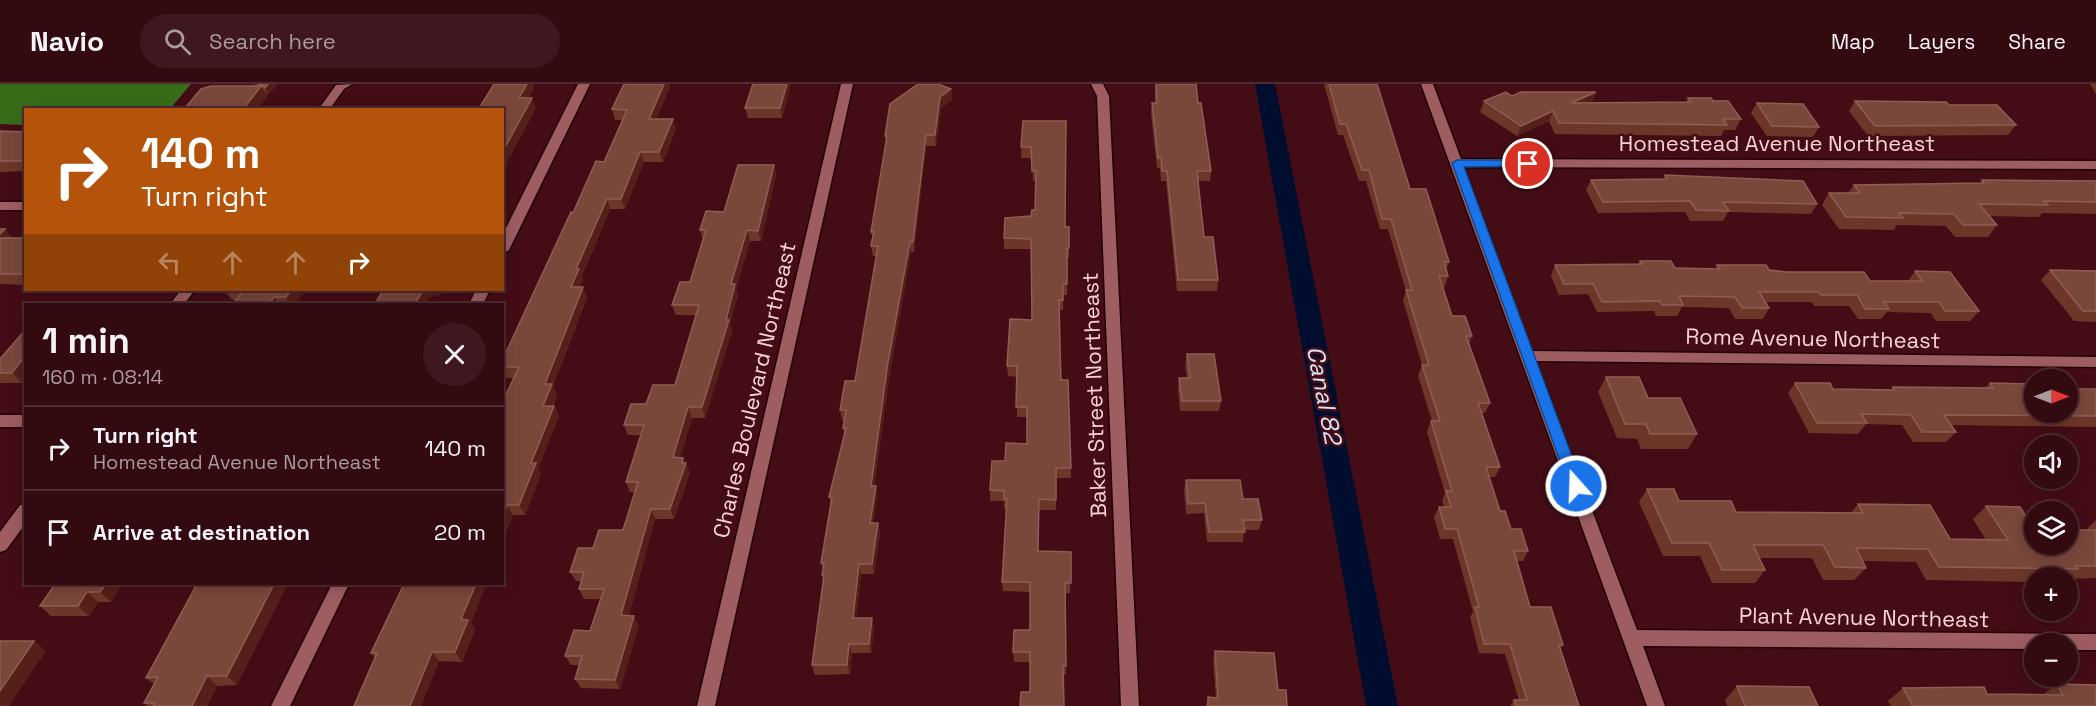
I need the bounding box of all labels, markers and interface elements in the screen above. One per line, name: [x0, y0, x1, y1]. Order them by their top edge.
search box: [140, 14, 560, 68]
text: Navio: [30, 23, 104, 59]
icon: search: [161, 25, 194, 58]
text: Search here: [209, 27, 336, 55]
text: Map: [1831, 28, 1875, 55]
text: Layers: [1908, 28, 1975, 55]
text: Share: [2008, 28, 2066, 55]
text: 140 m: [141, 127, 260, 180]
street label: Homestead Avenue Northeast: [1619, 129, 1935, 157]
icon: right: [42, 132, 120, 210]
pin: [1502, 138, 1553, 189]
icon: arrive: [1511, 147, 1544, 180]
text: Turn right: [141, 179, 268, 214]
street label: Charles Boulevard Northeast: [706, 239, 802, 541]
icon: left: [153, 246, 186, 279]
icon: ahead: [216, 246, 249, 279]
icon: ahead: [279, 246, 312, 279]
icon: right: [342, 246, 375, 279]
street label: Baker Street Northeast: [1076, 272, 1112, 518]
text: 1 min: [42, 318, 130, 364]
street label: Rome Avenue Northeast: [1685, 322, 1941, 354]
button: close: [423, 323, 486, 386]
water label: Canal 82: [1300, 343, 1350, 449]
text: 160 m · 08:14: [42, 364, 163, 390]
north arrow: [2024, 369, 2078, 423]
map controls: [2024, 369, 2078, 687]
text: Turn right: [93, 421, 198, 449]
icon: right: [42, 432, 75, 465]
text: 140 m: [424, 434, 486, 462]
button: sound: [2024, 435, 2078, 489]
text: Homestead Avenue Northeast: [93, 449, 381, 475]
position arrow: [1544, 454, 1608, 518]
button: layers: [2024, 501, 2078, 555]
icon: arrive: [42, 516, 75, 549]
text: Arrive at destination: [93, 518, 310, 546]
text: 20 m: [434, 518, 486, 546]
button: +: [2024, 567, 2078, 621]
street label: Plant Avenue Northeast: [1739, 601, 1989, 633]
button: −: [2024, 633, 2078, 687]

